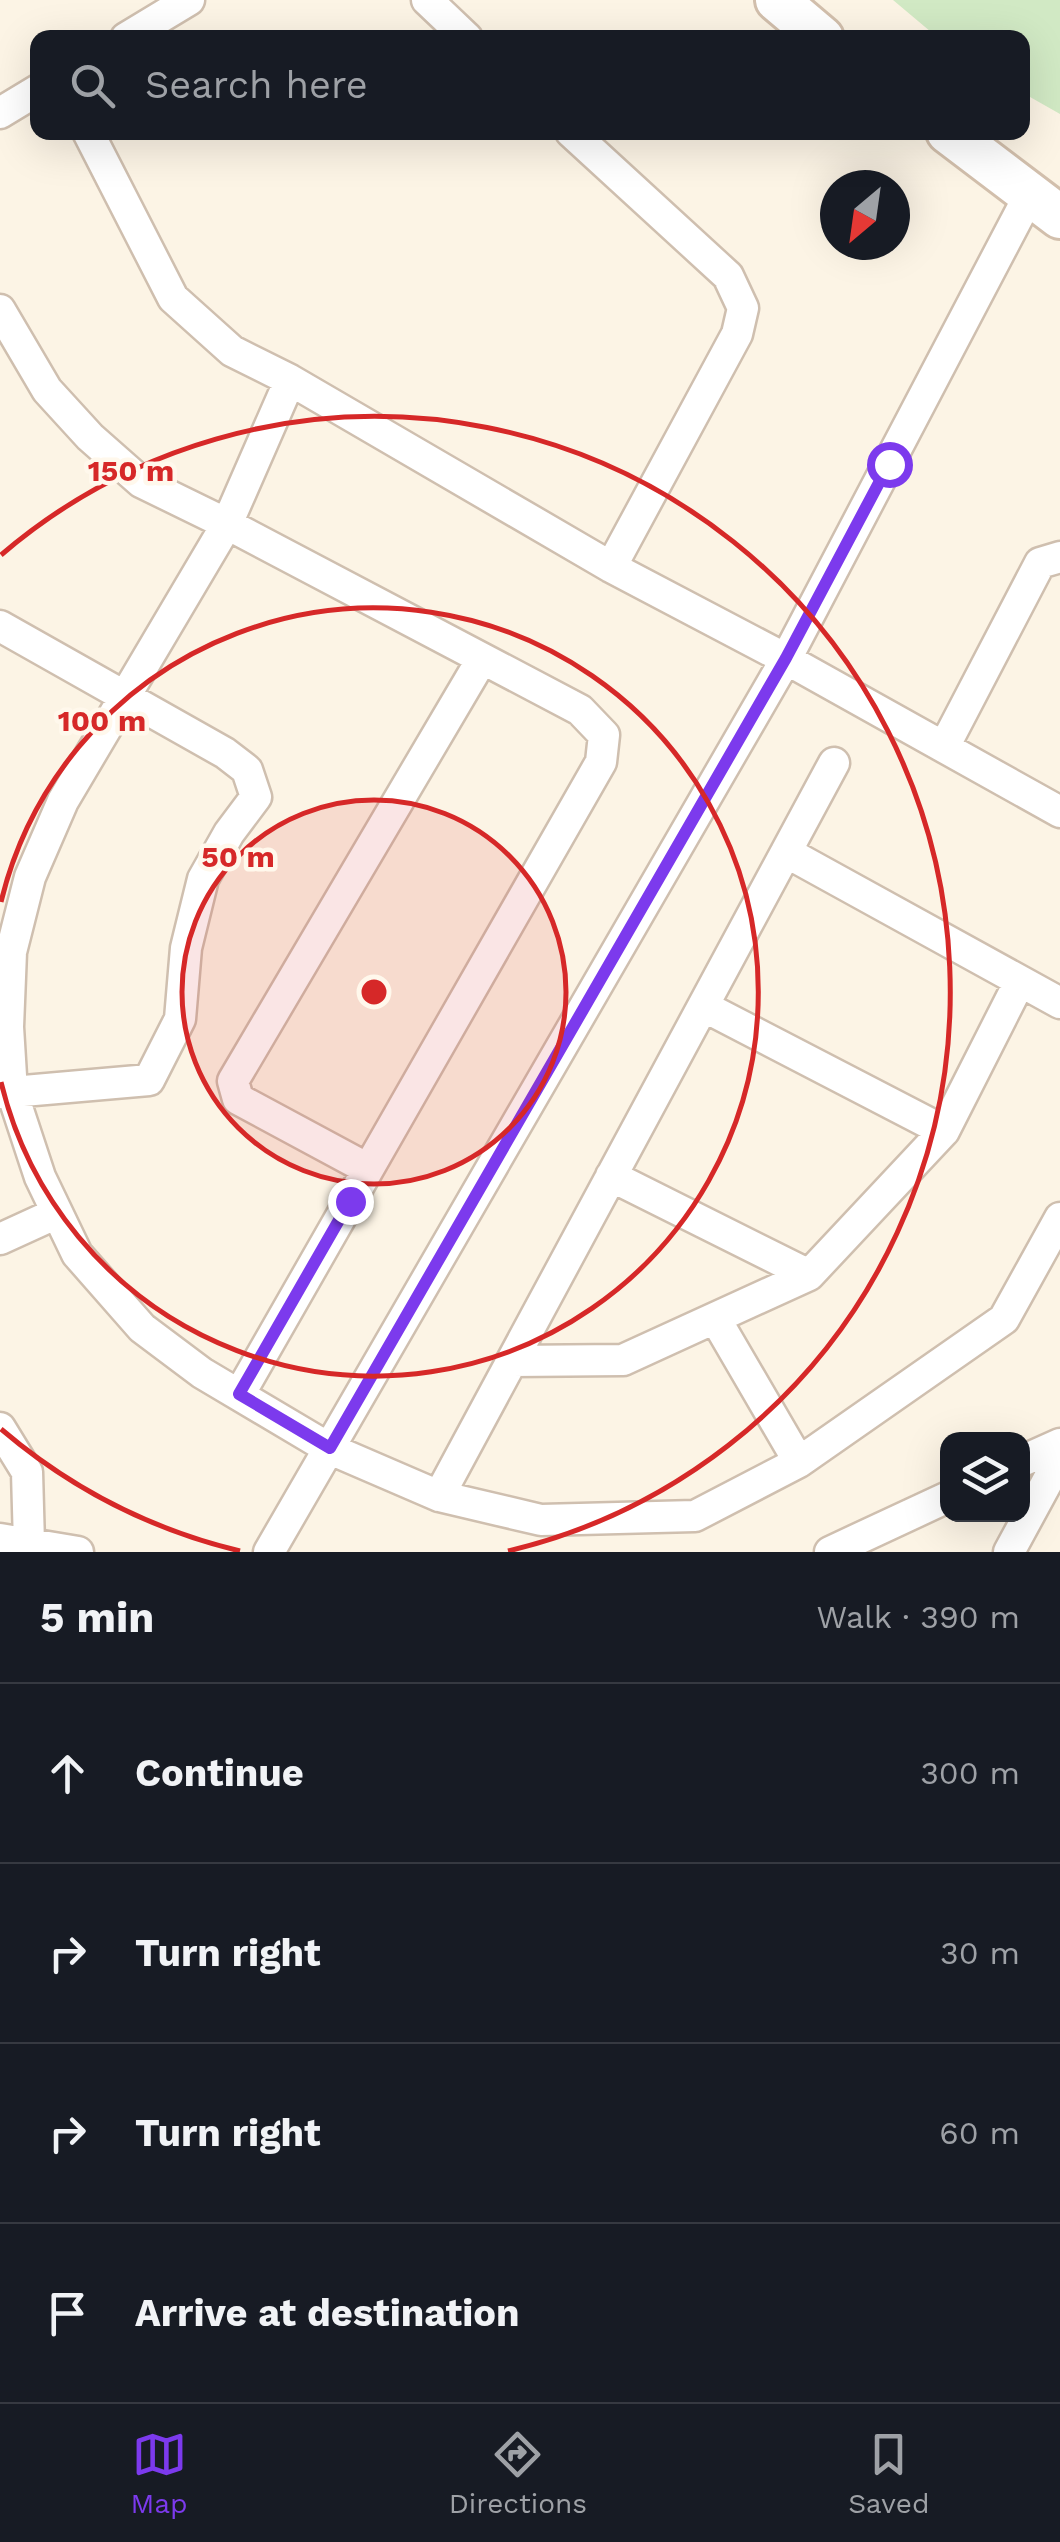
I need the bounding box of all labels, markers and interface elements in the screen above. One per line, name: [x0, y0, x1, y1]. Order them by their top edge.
search box: [30, 30, 1030, 140]
icon: search: [65, 58, 120, 113]
text: Search here: [145, 63, 368, 107]
north arrow: [820, 170, 910, 260]
route start: [867, 442, 913, 488]
text: 150 m: [88, 453, 174, 488]
text: 100 m: [58, 703, 146, 738]
text: 50 m: [201, 839, 275, 874]
centre of rings: [356, 974, 392, 1010]
route end: [328, 1179, 374, 1225]
map controls: [940, 1432, 1030, 1522]
button: layers: [940, 1432, 1030, 1522]
text: 5 min: [40, 1593, 154, 1642]
text: Walk · 390 m: [816, 1598, 1020, 1636]
icon: ahead: [40, 1746, 95, 1801]
text: Continue: [135, 1751, 304, 1795]
text: 300 m: [920, 1754, 1020, 1792]
icon: right: [40, 1926, 95, 1981]
text: Turn right: [135, 1931, 321, 1975]
text: 30 m: [940, 1934, 1020, 1972]
icon: right: [40, 2106, 95, 2161]
text: Turn right: [135, 2111, 321, 2155]
text: 60 m: [939, 2114, 1020, 2152]
icon: arrive: [40, 2286, 95, 2341]
text: Arrive at destination: [135, 2291, 520, 2335]
tab: Map: [131, 2427, 188, 2520]
tab: Directions: [449, 2427, 587, 2520]
tab: Saved: [848, 2427, 929, 2520]

